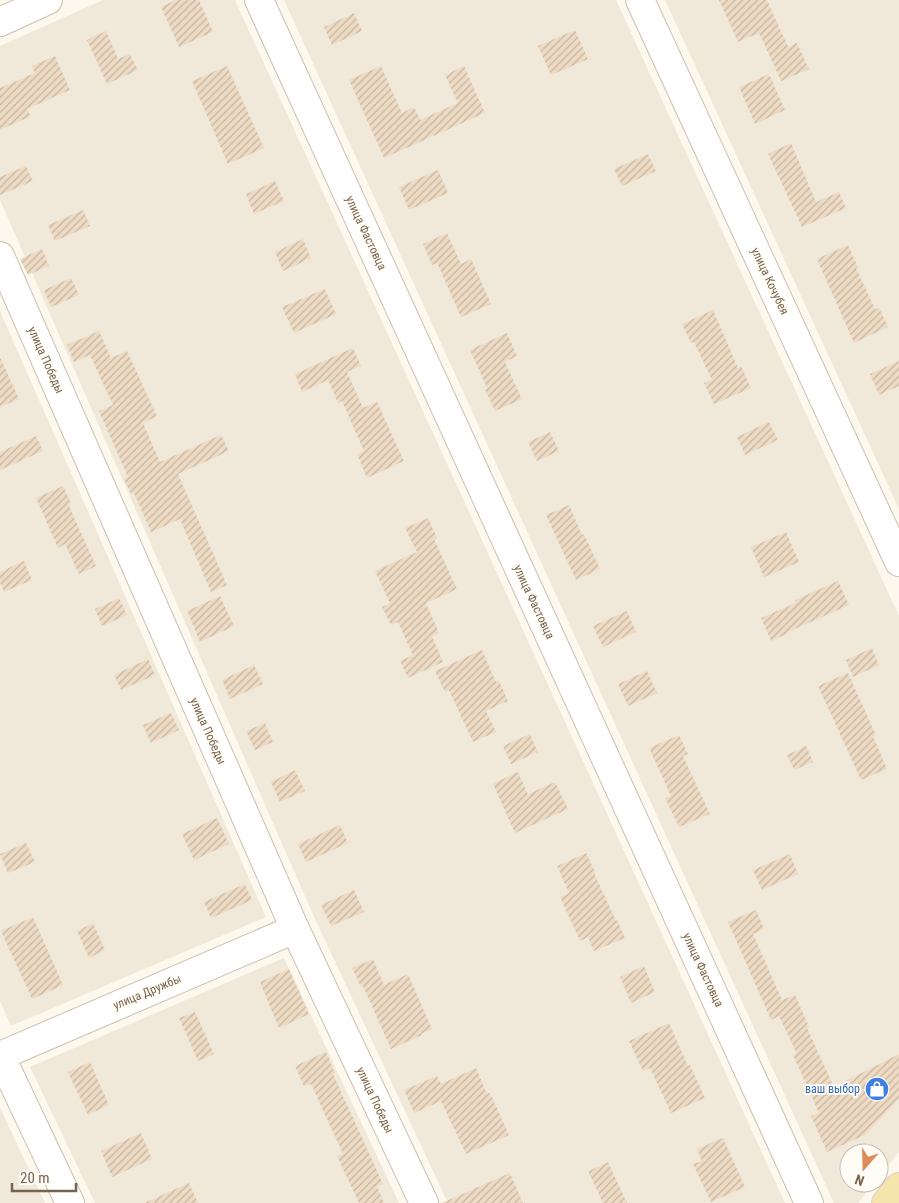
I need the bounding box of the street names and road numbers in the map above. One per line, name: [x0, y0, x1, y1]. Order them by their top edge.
street label: улица Фастовца: [343, 194, 389, 273]
street label: улица Кочубея: [748, 245, 792, 317]
street label: улица Победы: [25, 325, 67, 395]
street label: улица Фастовца: [511, 563, 557, 642]
street label: улица Победы: [187, 696, 229, 766]
street label: улица Фастовца: [680, 931, 726, 1010]
street label: улица Дружбы: [111, 971, 183, 1013]
street label: улица Победы: [354, 1065, 396, 1135]

